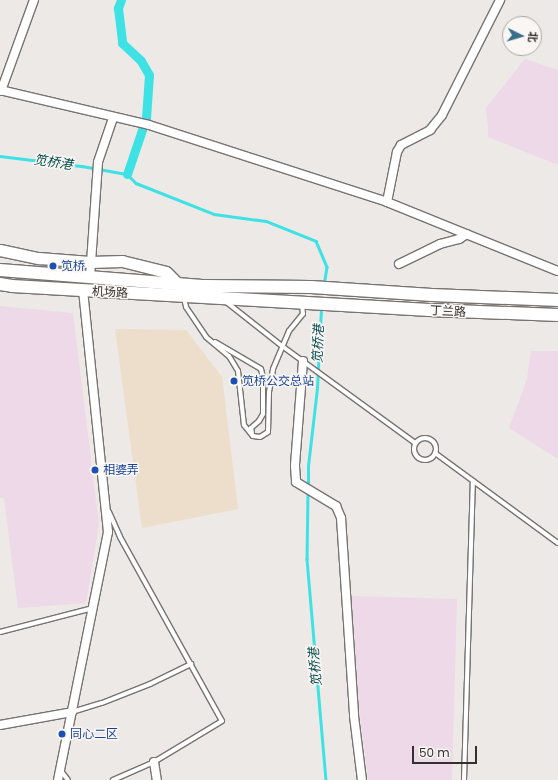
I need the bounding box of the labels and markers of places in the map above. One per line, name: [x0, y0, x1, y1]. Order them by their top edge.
place label: 笕桥: [61, 259, 85, 273]
marker: 笕桥: [48, 261, 58, 271]
place label: 笕桥公交总站: [242, 374, 314, 388]
marker: 笕桥公交总站: [229, 376, 239, 386]
place label: 相婆弄: [103, 463, 139, 477]
marker: 相婆弄: [90, 465, 100, 475]
place label: 同心二区: [70, 727, 118, 741]
marker: 同心二区: [57, 729, 67, 739]

